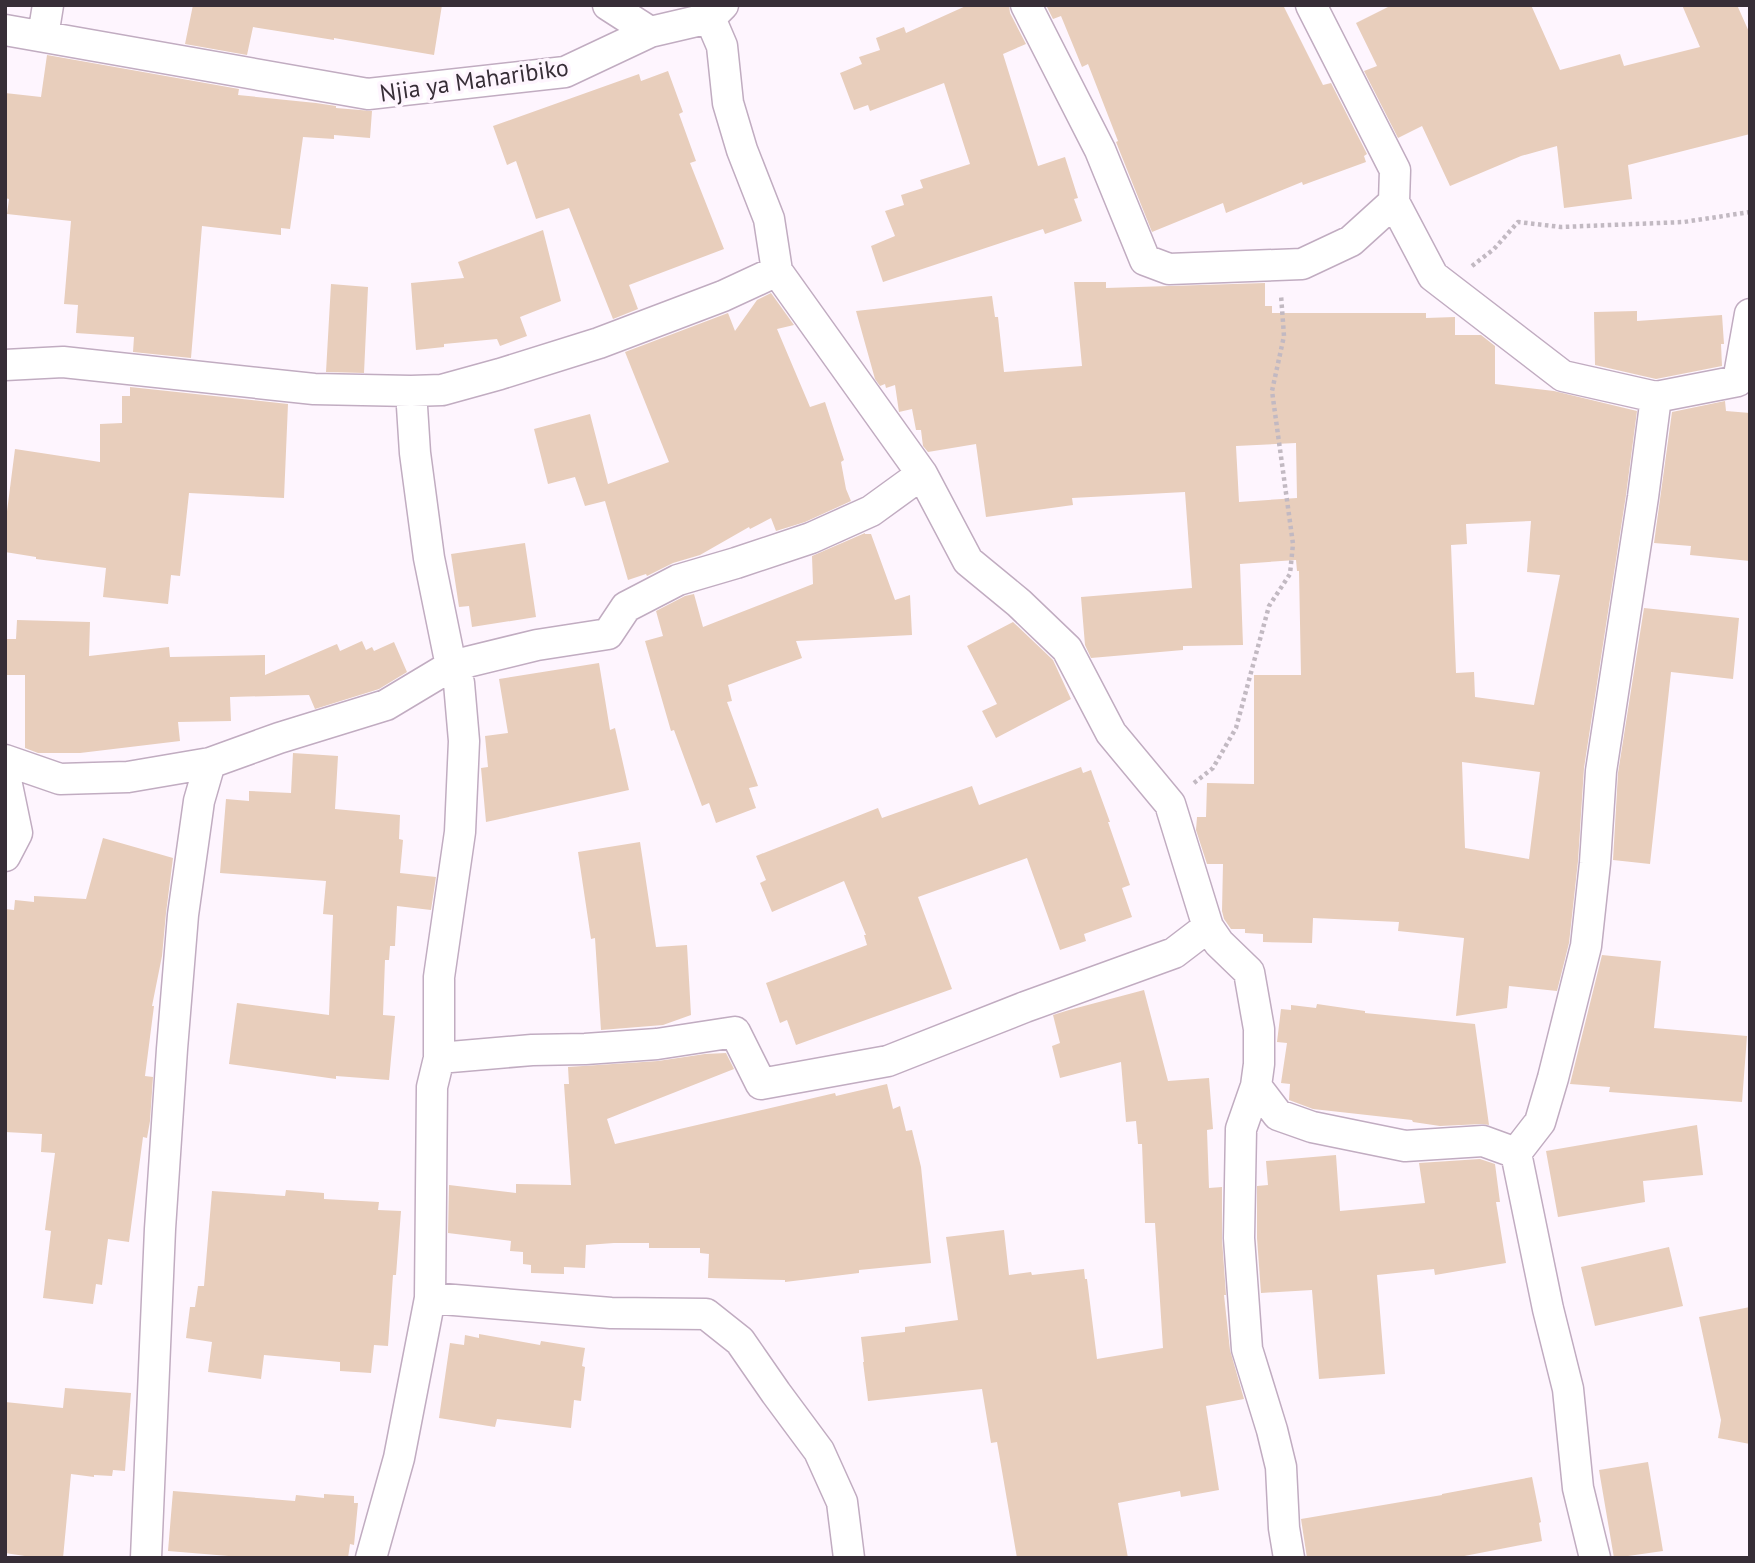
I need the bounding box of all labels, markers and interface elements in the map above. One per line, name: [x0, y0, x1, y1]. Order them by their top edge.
street label: Njia ya Maharibiko: [378, 51, 570, 109]

